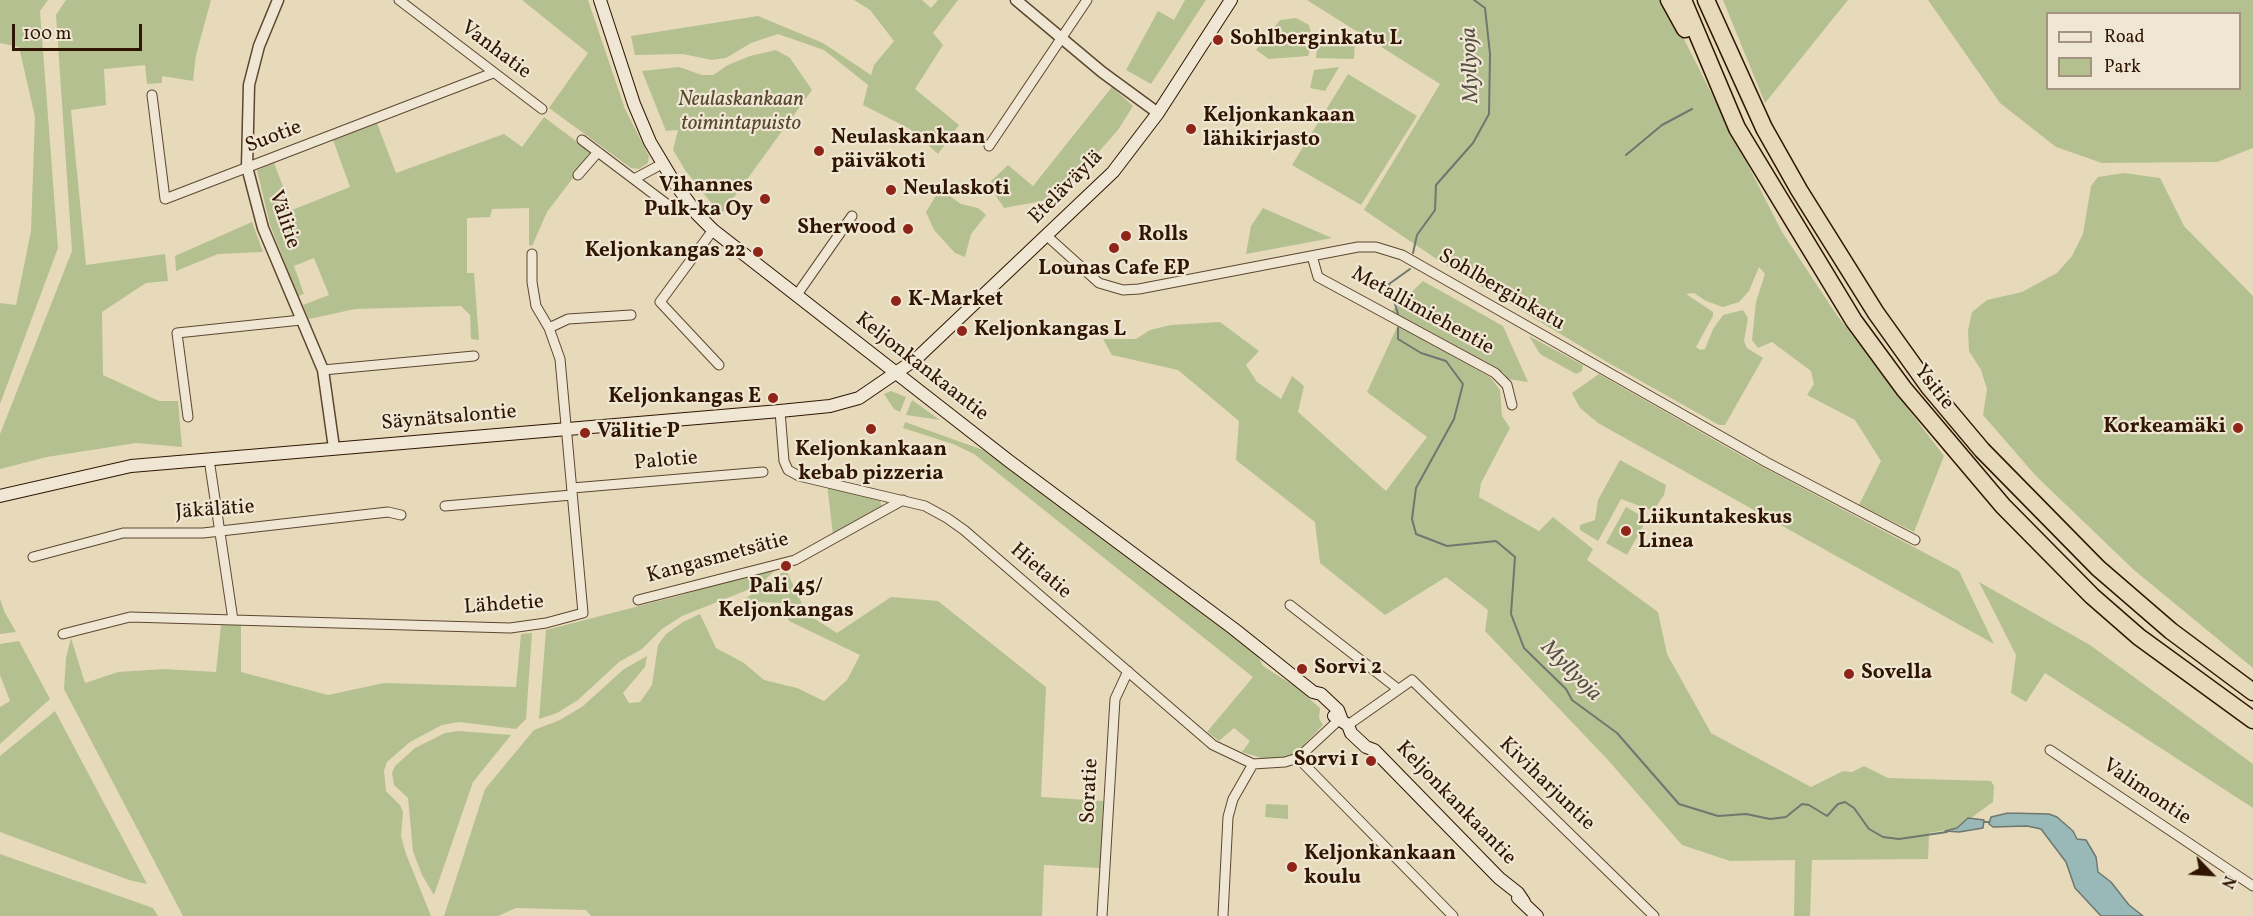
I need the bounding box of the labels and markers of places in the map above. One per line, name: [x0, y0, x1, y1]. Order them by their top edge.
place label: Sohlberginkatu L: [1230, 27, 1402, 53]
marker: Sohlberginkatu L: [1211, 33, 1225, 47]
place label: Keljonkankaan lähikirjasto: [1203, 104, 1355, 154]
marker: Keljonkankaan lähikirjasto: [1184, 122, 1198, 136]
place label: Neulaskankaan päiväkoti: [831, 126, 986, 176]
marker: Neulaskankaan päiväkoti: [812, 144, 826, 158]
place label: Vihannes Pulk-ka Oy: [644, 174, 753, 224]
place label: Neulaskoti: [903, 177, 1010, 203]
marker: Neulaskoti: [884, 183, 898, 197]
marker: Vihannes Pulk-ka Oy: [758, 192, 772, 206]
place label: Sherwood: [797, 216, 896, 242]
marker: Sherwood: [901, 222, 915, 236]
place label: Rolls: [1138, 223, 1188, 249]
marker: Rolls: [1119, 229, 1133, 243]
place label: Keljonkangas 22: [585, 239, 746, 265]
marker: Lounas Cafe EP: [1107, 241, 1121, 255]
marker: Keljonkangas 22: [751, 245, 765, 259]
place label: Lounas Cafe EP: [1038, 257, 1190, 283]
place label: K-Market: [908, 288, 1003, 314]
marker: K-Market: [889, 294, 903, 308]
place label: Keljonkangas L: [974, 318, 1126, 344]
marker: Keljonkangas L: [955, 324, 969, 338]
place label: Keljonkangas E: [608, 385, 761, 411]
marker: Keljonkangas E: [766, 391, 780, 405]
place label: Korkeamäki: [2103, 415, 2226, 441]
place label: Välitie P: [597, 420, 680, 446]
marker: Korkeamäki: [2231, 421, 2245, 435]
marker: Keljonkankaan kebab pizzeria: [864, 422, 878, 436]
marker: Välitie P: [578, 426, 592, 440]
place label: Keljonkankaan kebab pizzeria: [795, 438, 947, 488]
place label: Liikuntakeskus Linea: [1638, 506, 1792, 556]
marker: Liikuntakeskus Linea: [1619, 524, 1633, 538]
marker: Pali 45/ Keljonkangas: [779, 559, 793, 573]
place label: Pali 45/ Keljonkangas: [718, 575, 854, 625]
place label: Sorvi 2: [1314, 656, 1382, 682]
place label: Sovella: [1861, 661, 1932, 687]
marker: Sorvi 2: [1295, 662, 1309, 676]
marker: Sovella: [1842, 667, 1856, 681]
place label: Sorvi 1: [1294, 748, 1359, 774]
marker: Sorvi 1: [1364, 754, 1378, 768]
place label: Keljonkankaan koulu: [1304, 842, 1456, 892]
marker: Keljonkankaan koulu: [1285, 860, 1299, 874]

